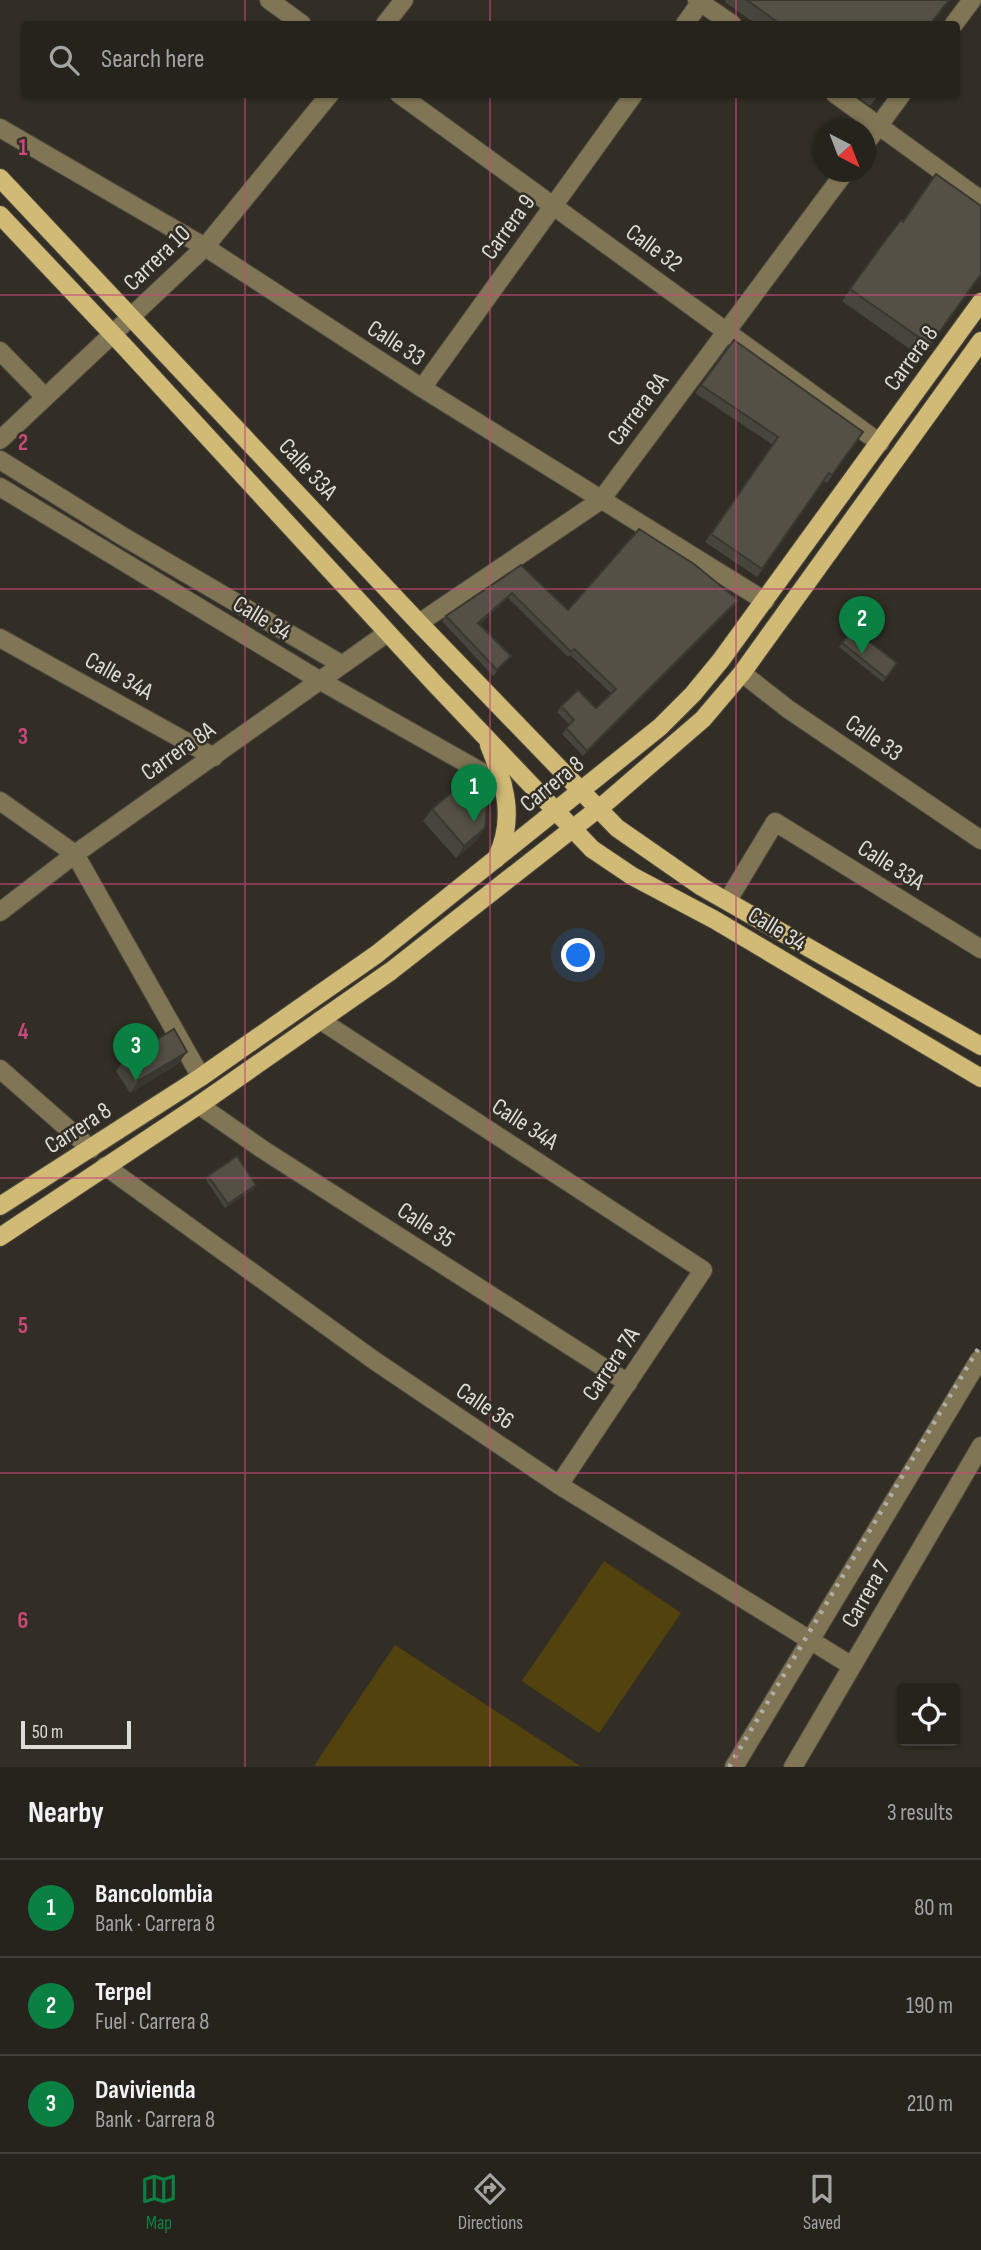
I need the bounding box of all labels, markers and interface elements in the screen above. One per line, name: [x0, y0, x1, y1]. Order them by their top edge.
search box: [21, 21, 960, 98]
icon: search: [45, 41, 83, 79]
text: Search here: [101, 44, 204, 75]
north arrow: [813, 119, 876, 182]
text: 1: [18, 134, 28, 162]
street label: Carrera 9: [475, 189, 541, 265]
street label: Calle 32: [620, 218, 688, 278]
street label: Carrera 10: [117, 219, 197, 297]
street label: Calle 33: [362, 314, 430, 372]
street label: Carrera 8: [878, 320, 944, 396]
street label: Carrera 8A: [601, 366, 675, 451]
text: 2: [18, 429, 28, 457]
street label: Calle 33A: [272, 432, 344, 506]
street label: Calle 34: [228, 589, 296, 647]
pin: 2: [839, 596, 885, 654]
street label: Calle 34A: [80, 646, 159, 707]
street label: Calle 33: [840, 708, 908, 768]
street label: Carrera 8A: [135, 715, 221, 787]
text: 3: [18, 723, 28, 751]
street label: Carrera 8: [514, 750, 590, 818]
pin: 1: [451, 764, 497, 822]
street label: Calle 33A: [852, 833, 930, 897]
street label: Calle 34: [743, 900, 811, 958]
your location: [561, 938, 595, 972]
text: 4: [18, 1018, 29, 1046]
pin: 3: [113, 1023, 159, 1081]
street label: Calle 34A: [486, 1092, 564, 1157]
street label: Carrera 8: [39, 1096, 117, 1160]
street label: Calle 35: [392, 1196, 460, 1254]
text: 5: [18, 1312, 28, 1340]
street label: Carrera 7A: [576, 1321, 647, 1406]
street label: Calle 36: [451, 1376, 519, 1436]
street label: Carrera 7: [835, 1555, 897, 1633]
text: 6: [18, 1607, 28, 1635]
map controls: [897, 1683, 960, 1746]
button: locate: [897, 1683, 960, 1746]
scale bar: [21, 1718, 131, 1750]
text: 50 m: [32, 1721, 63, 1744]
text: Nearby: [28, 1795, 104, 1831]
text: 3 results: [887, 1799, 953, 1827]
text: Bancolombia: [95, 1879, 213, 1910]
text: 1: [46, 1894, 56, 1922]
text: 80 m: [914, 1894, 953, 1922]
text: Bank · Carrera 8: [95, 1910, 215, 1938]
text: Terpel: [95, 1977, 152, 2008]
text: 2: [46, 1992, 56, 2020]
text: 190 m: [906, 1992, 953, 2020]
text: Fuel · Carrera 8: [95, 2008, 209, 2036]
text: Davivienda: [95, 2075, 196, 2106]
text: 3: [46, 2090, 56, 2118]
text: 210 m: [907, 2090, 953, 2118]
text: Bank · Carrera 8: [95, 2106, 215, 2134]
tab: Map: [140, 2170, 178, 2235]
tab: Directions: [458, 2170, 523, 2235]
tab: Saved: [803, 2170, 841, 2235]

